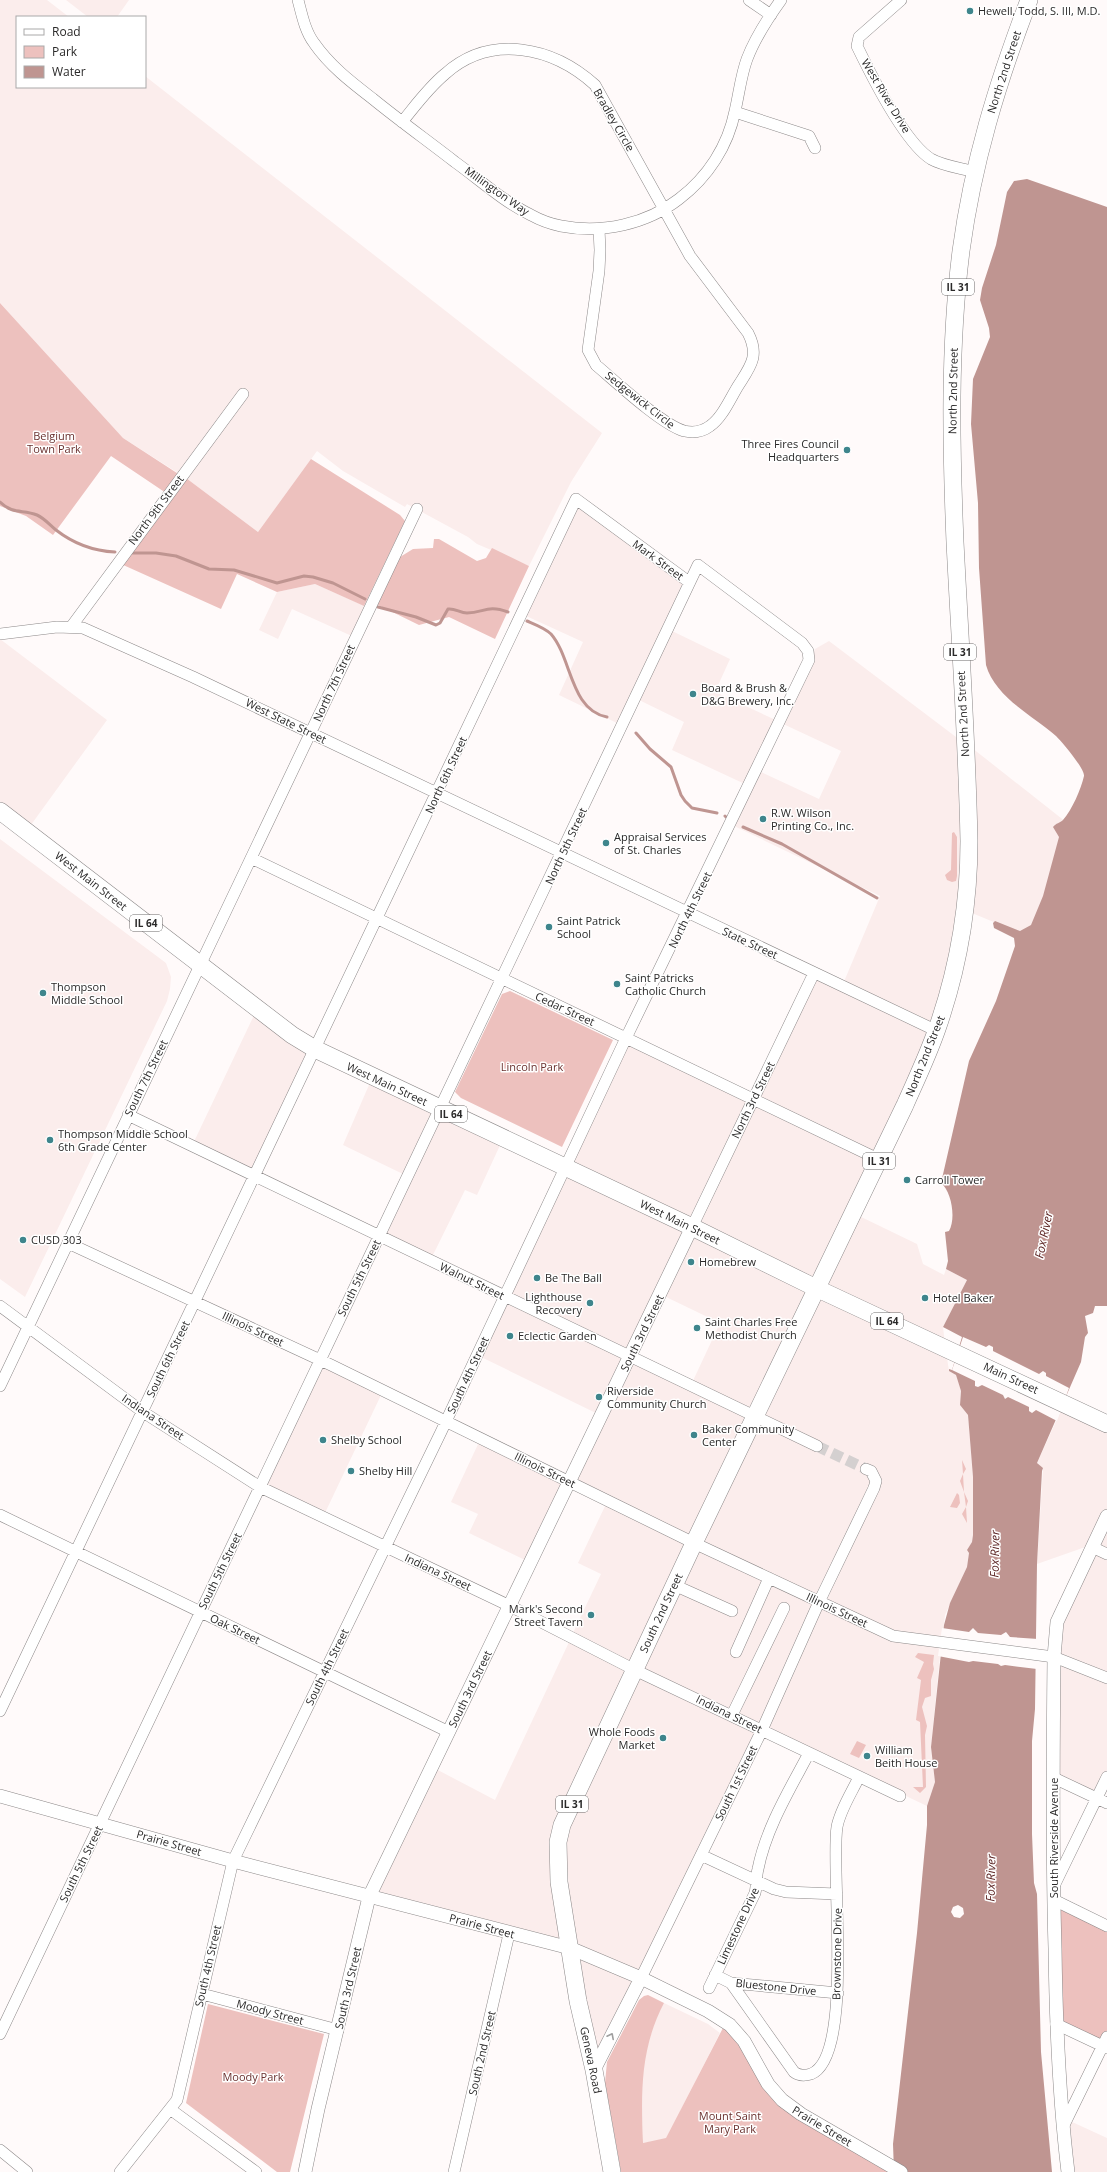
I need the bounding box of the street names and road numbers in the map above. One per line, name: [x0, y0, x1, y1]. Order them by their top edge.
street label: North 2nd Street: [983, 28, 1024, 115]
street label: West River Drive: [858, 56, 914, 136]
street label: Bradley Circle: [590, 86, 638, 154]
street label: Millington Way: [462, 163, 533, 219]
road number: IL 31: [942, 279, 974, 295]
street label: North 2nd Street: [944, 348, 961, 434]
street label: Sedgewick Circle: [602, 368, 678, 432]
street label: North 9th Street: [124, 472, 187, 548]
street label: Mark Street: [630, 536, 687, 583]
street label: North 7th Street: [309, 642, 358, 724]
road number: IL 31: [944, 644, 976, 660]
street label: North 2nd Street: [953, 670, 972, 757]
street label: West State Street: [243, 694, 329, 747]
street label: North 6th Street: [421, 734, 470, 816]
street label: North 5th Street: [541, 805, 590, 887]
street label: West Main Street: [52, 848, 130, 913]
street label: North 4th Street: [665, 869, 715, 951]
road number: IL 64: [130, 915, 162, 931]
street label: State Street: [720, 923, 781, 962]
street label: Cedar Street: [533, 988, 597, 1029]
street label: North 2nd Street: [901, 1013, 948, 1099]
street label: South 7th Street: [121, 1037, 171, 1119]
street label: West Main Street: [344, 1058, 430, 1109]
street label: North 3rd Street: [727, 1059, 778, 1141]
road number: IL 64: [435, 1106, 467, 1122]
road number: IL 31: [863, 1153, 895, 1169]
street label: West Main Street: [638, 1196, 723, 1247]
street label: South 5th Street: [334, 1237, 384, 1319]
street label: Walnut Street: [437, 1258, 507, 1303]
street label: South 3rd Street: [616, 1292, 667, 1374]
street label: Illinois Street: [220, 1308, 287, 1349]
road number: IL 64: [871, 1313, 903, 1329]
street label: South 6th Street: [143, 1318, 193, 1400]
street label: South 4th Street: [443, 1334, 492, 1416]
street label: Main Street: [981, 1358, 1041, 1397]
street label: Indiana Street: [119, 1390, 187, 1443]
street label: Illinois Street: [512, 1448, 578, 1491]
street label: South 5th Street: [195, 1530, 245, 1612]
street label: Indiana Street: [402, 1550, 474, 1594]
street label: South 2nd Street: [636, 1570, 686, 1655]
street label: Illinois Street: [804, 1589, 871, 1630]
street label: Oak Street: [208, 1610, 263, 1647]
street label: South 4th Street: [302, 1626, 352, 1708]
street label: South 3rd Street: [444, 1648, 495, 1730]
street label: Indiana Street: [694, 1691, 765, 1736]
street label: South 1st Street: [711, 1743, 760, 1823]
street label: South Riverside Avenue: [1046, 1778, 1061, 1898]
road number: IL 31: [556, 1796, 588, 1812]
street label: South 5th Street: [56, 1823, 106, 1905]
street label: Prairie Street: [135, 1826, 203, 1859]
street label: Limestone Drive: [713, 1885, 762, 1967]
street label: Brownstone Drive: [828, 1908, 845, 2000]
street label: Prairie Street: [448, 1910, 517, 1941]
street label: South 4th Street: [191, 1923, 224, 2008]
street label: South 3rd Street: [331, 1945, 364, 2031]
street label: Bluestone Drive: [735, 1975, 817, 1998]
street label: Moody Street: [235, 1995, 305, 2028]
street label: South 2nd Street: [465, 2009, 499, 2097]
street label: Geneva Road: [577, 2025, 606, 2095]
street label: Prairie Street: [790, 2102, 855, 2149]

